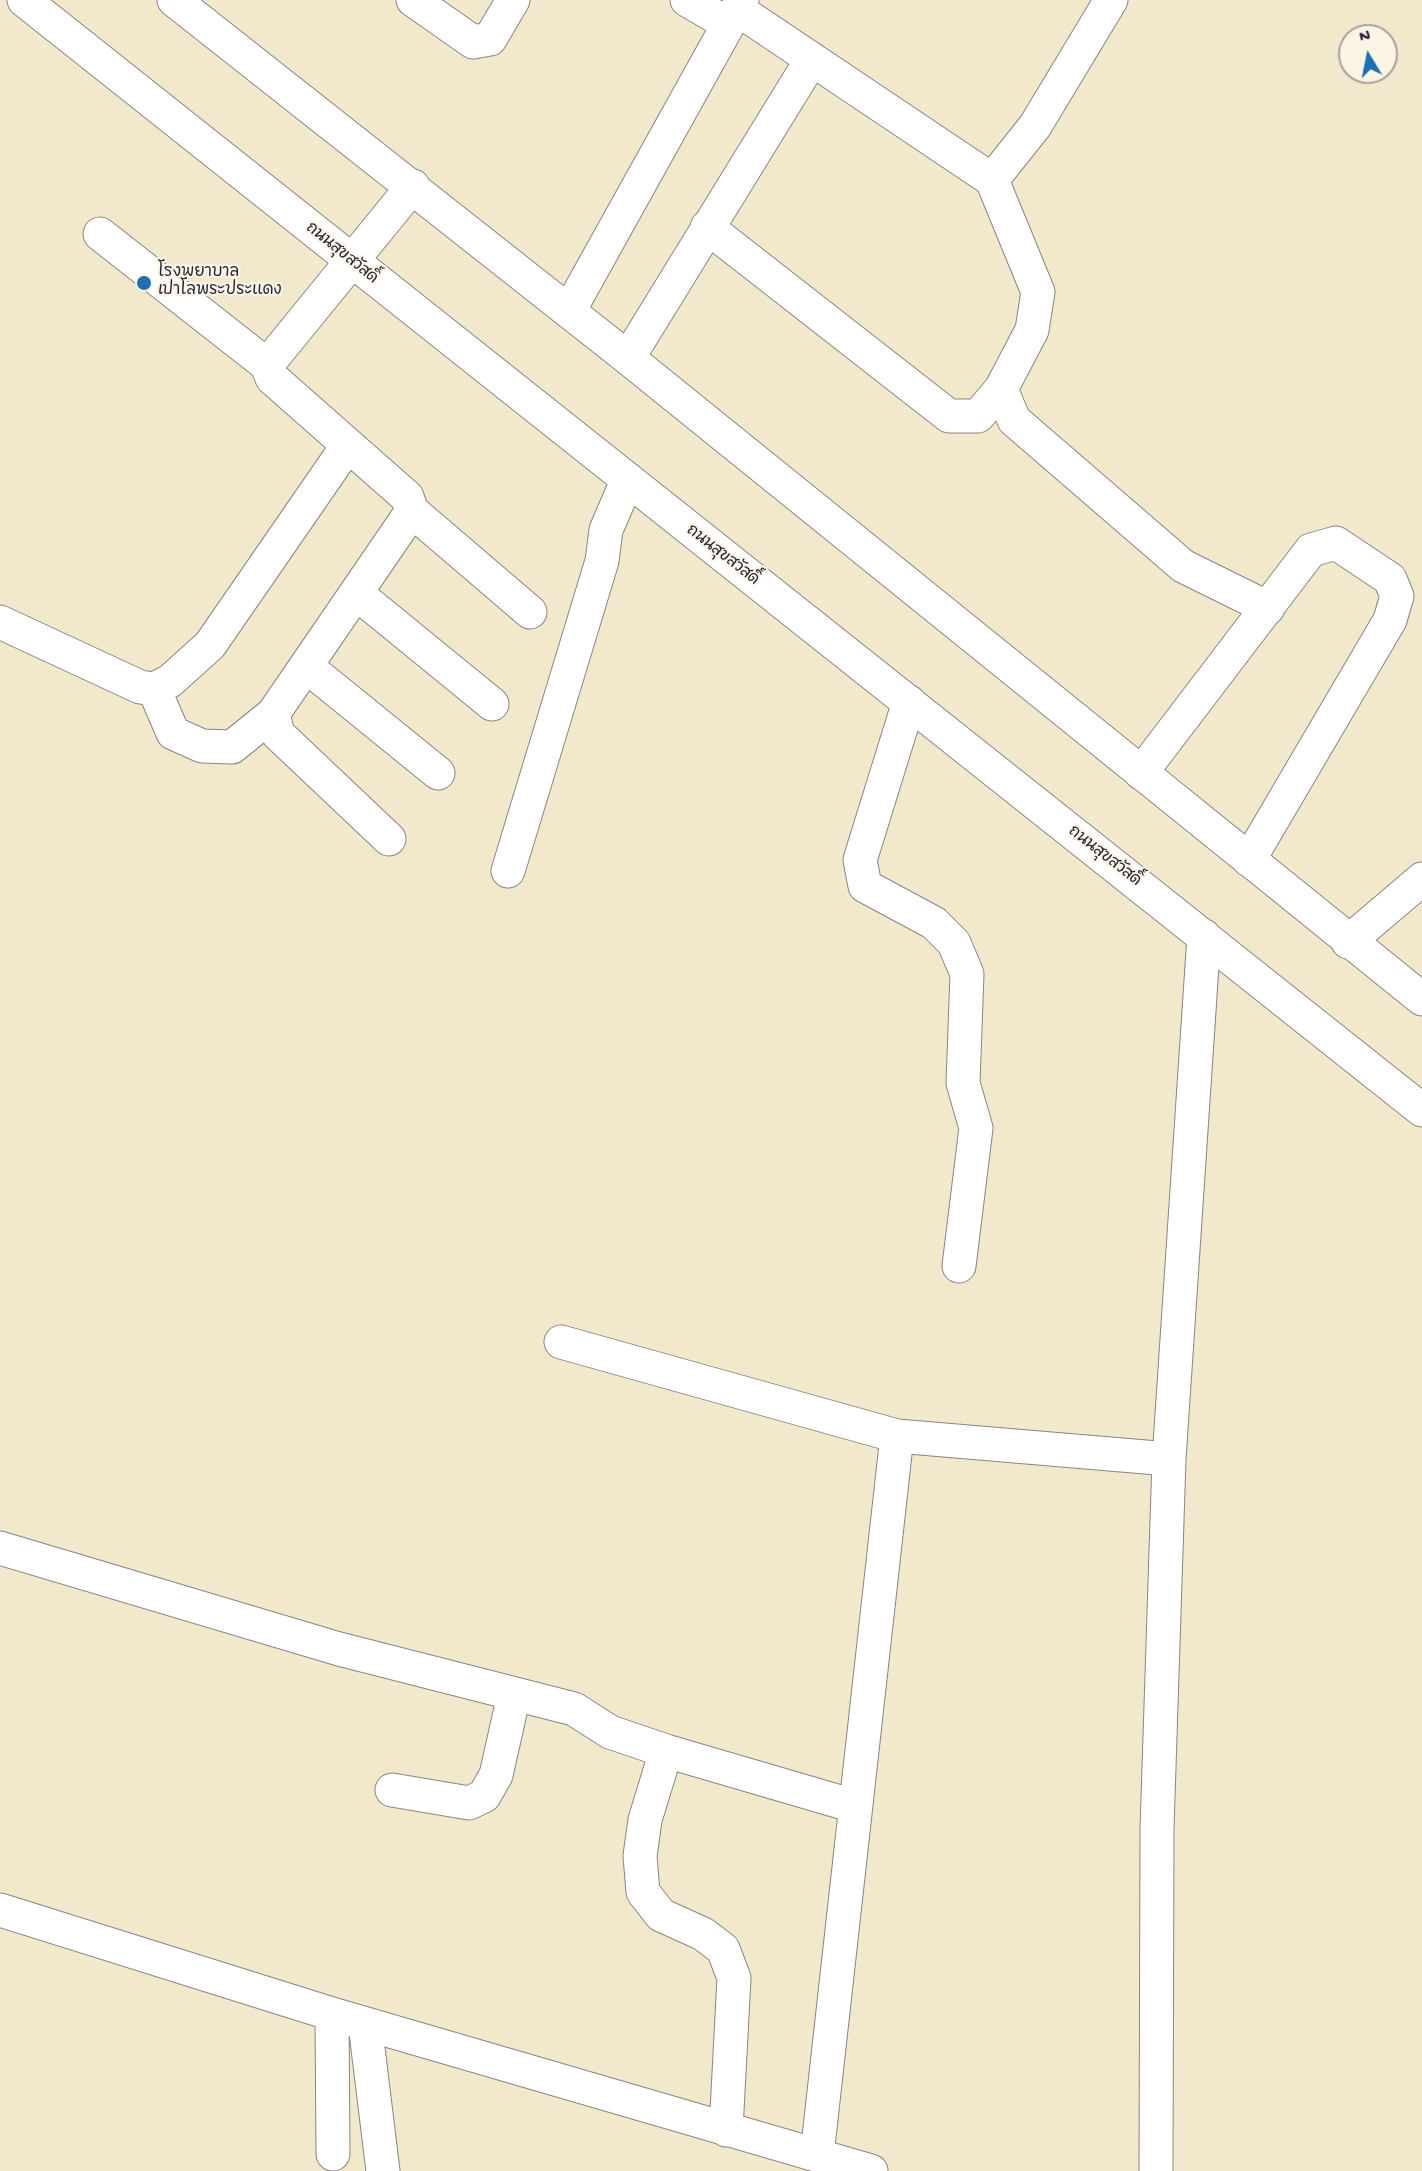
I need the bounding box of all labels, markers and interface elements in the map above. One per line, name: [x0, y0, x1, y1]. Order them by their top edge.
north arrow: [1338, 24, 1398, 84]
text: N: [1358, 27, 1372, 48]
street label: ถนนสุขสวัสดิ์: [301, 219, 381, 289]
place label: โรงพยาบาล เปาโลพระประแดง: [158, 264, 282, 302]
marker: โรงพยาบาล เปาโลพระประแดง: [135, 274, 153, 292]
street label: ถนนสุขสวัสดิ์: [682, 522, 762, 590]
street label: ถนนสุขสวัสดิ์: [1064, 823, 1144, 891]

